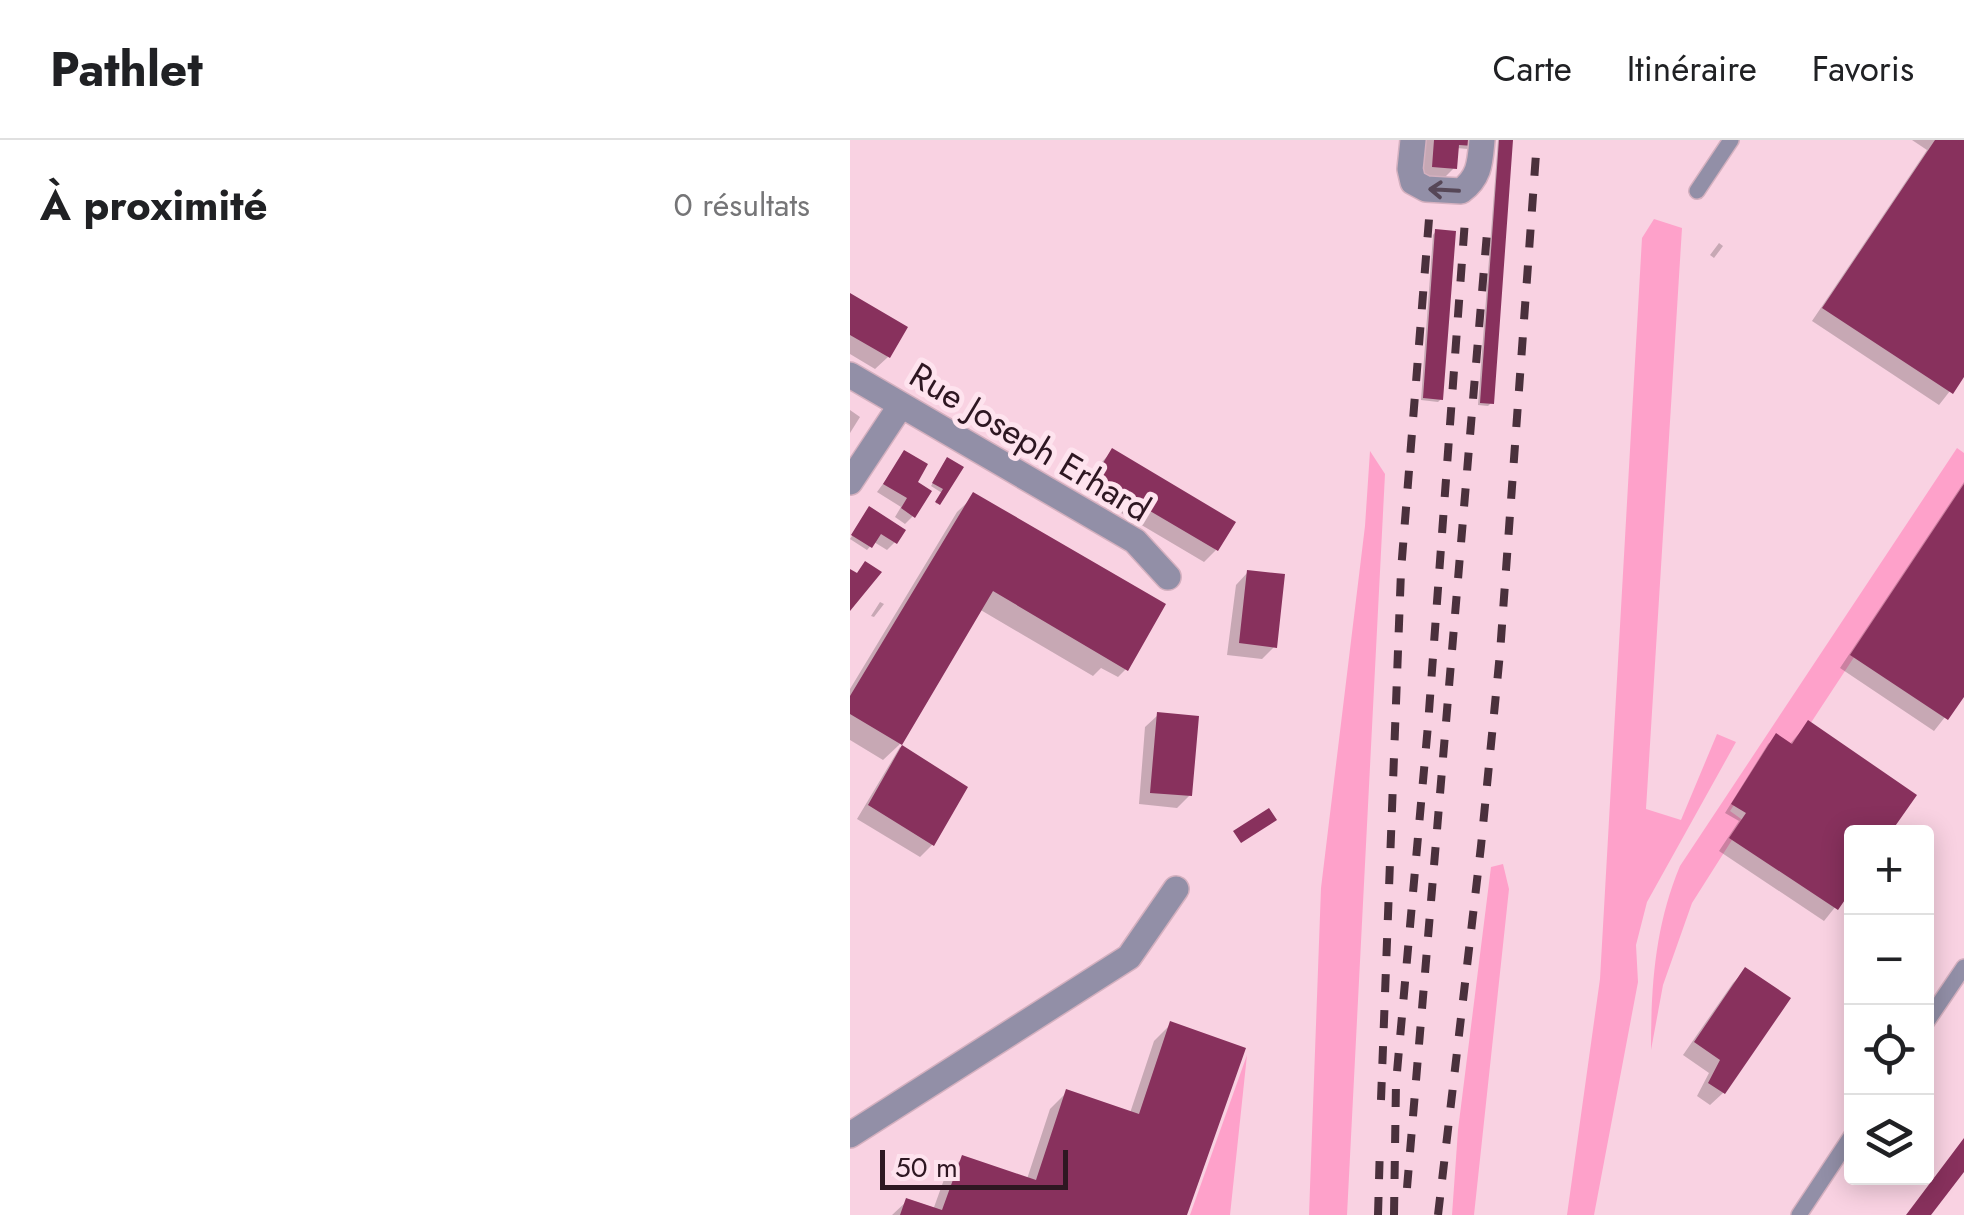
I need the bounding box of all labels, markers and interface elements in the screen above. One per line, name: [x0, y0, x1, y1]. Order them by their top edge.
text: Pathlet: [50, 35, 203, 104]
text: Carte: [1493, 44, 1572, 94]
text: Itinéraire: [1627, 44, 1757, 94]
text: Favoris: [1812, 44, 1914, 94]
text: À proximité: [40, 175, 268, 236]
one-way arrow: [1429, 180, 1461, 199]
text: 0 résultats: [674, 182, 810, 228]
street label: Rue Joseph Erhard: [900, 350, 1160, 534]
map controls: [1844, 825, 1934, 1185]
button: +: [1844, 825, 1934, 915]
button: −: [1844, 915, 1934, 1005]
button: locate: [1844, 1005, 1934, 1095]
button: layers: [1844, 1095, 1934, 1185]
scale bar: [880, 1145, 1068, 1190]
text: 50 m: [895, 1147, 958, 1188]

